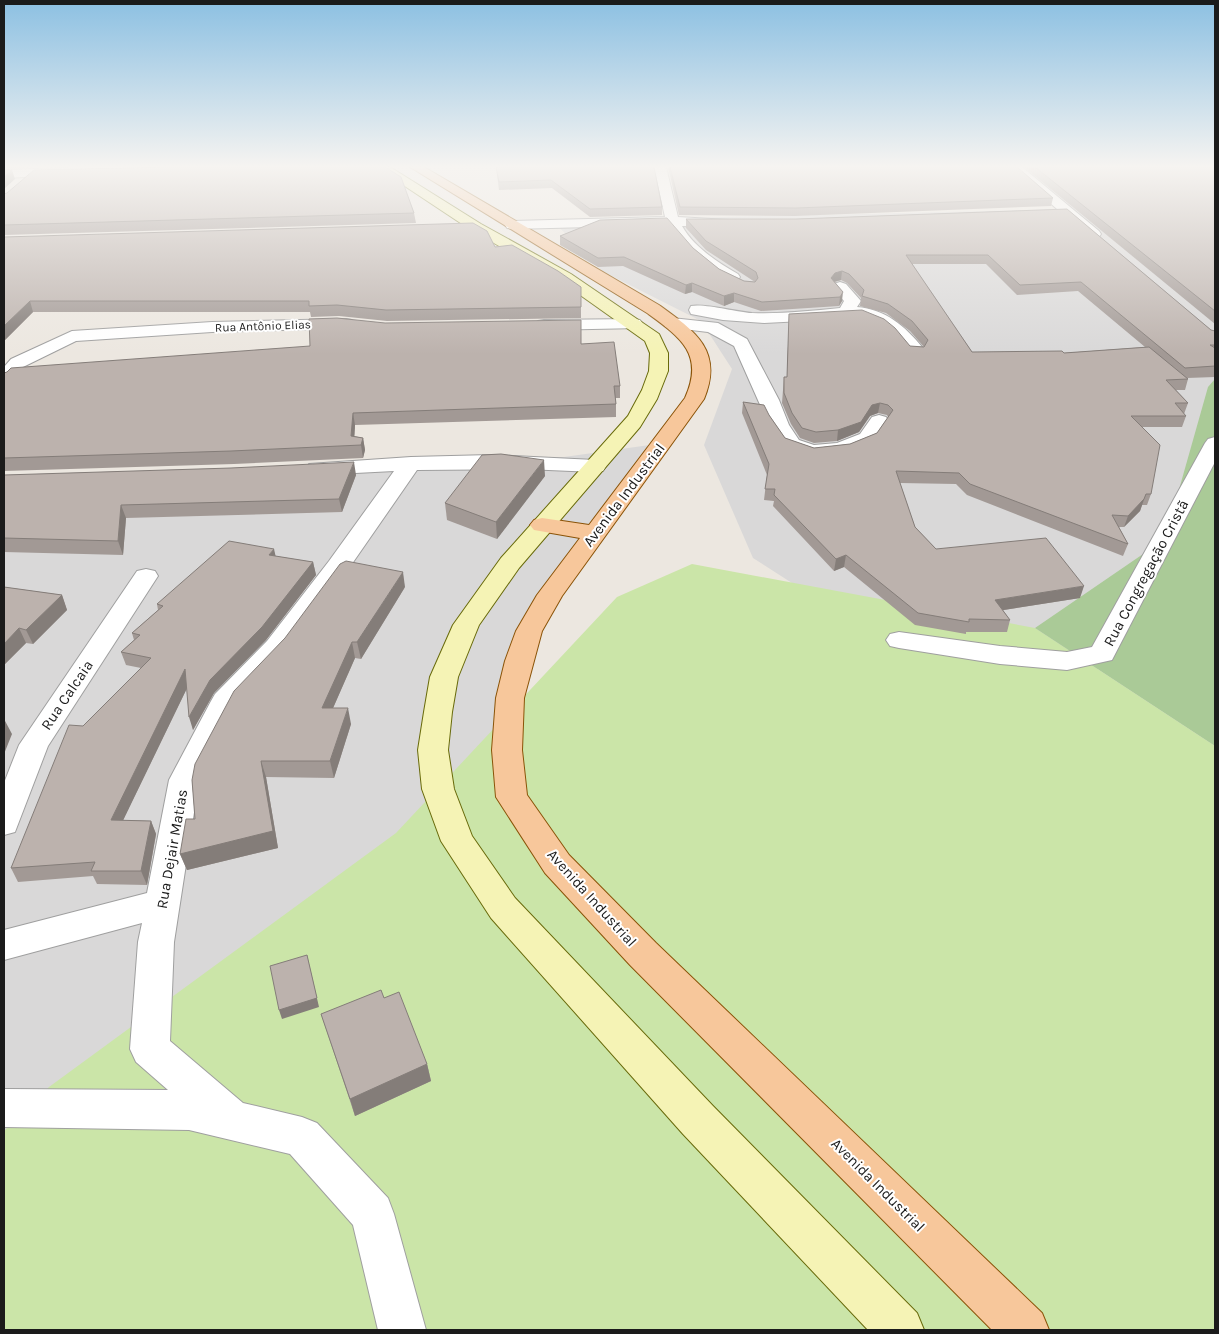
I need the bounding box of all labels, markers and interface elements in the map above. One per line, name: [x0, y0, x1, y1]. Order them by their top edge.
street label: Rua Antônio Elias: [215, 317, 311, 335]
street label: Avenida Industrial: [579, 440, 669, 550]
street label: Rua Congregação Cristã: [1100, 497, 1192, 649]
street label: Rua Calcaia: [37, 657, 97, 733]
street label: Rua Dejair Matias: [153, 788, 191, 910]
street label: Avenida Industrial: [544, 846, 640, 950]
street label: Avenida Industrial: [827, 1134, 929, 1236]

